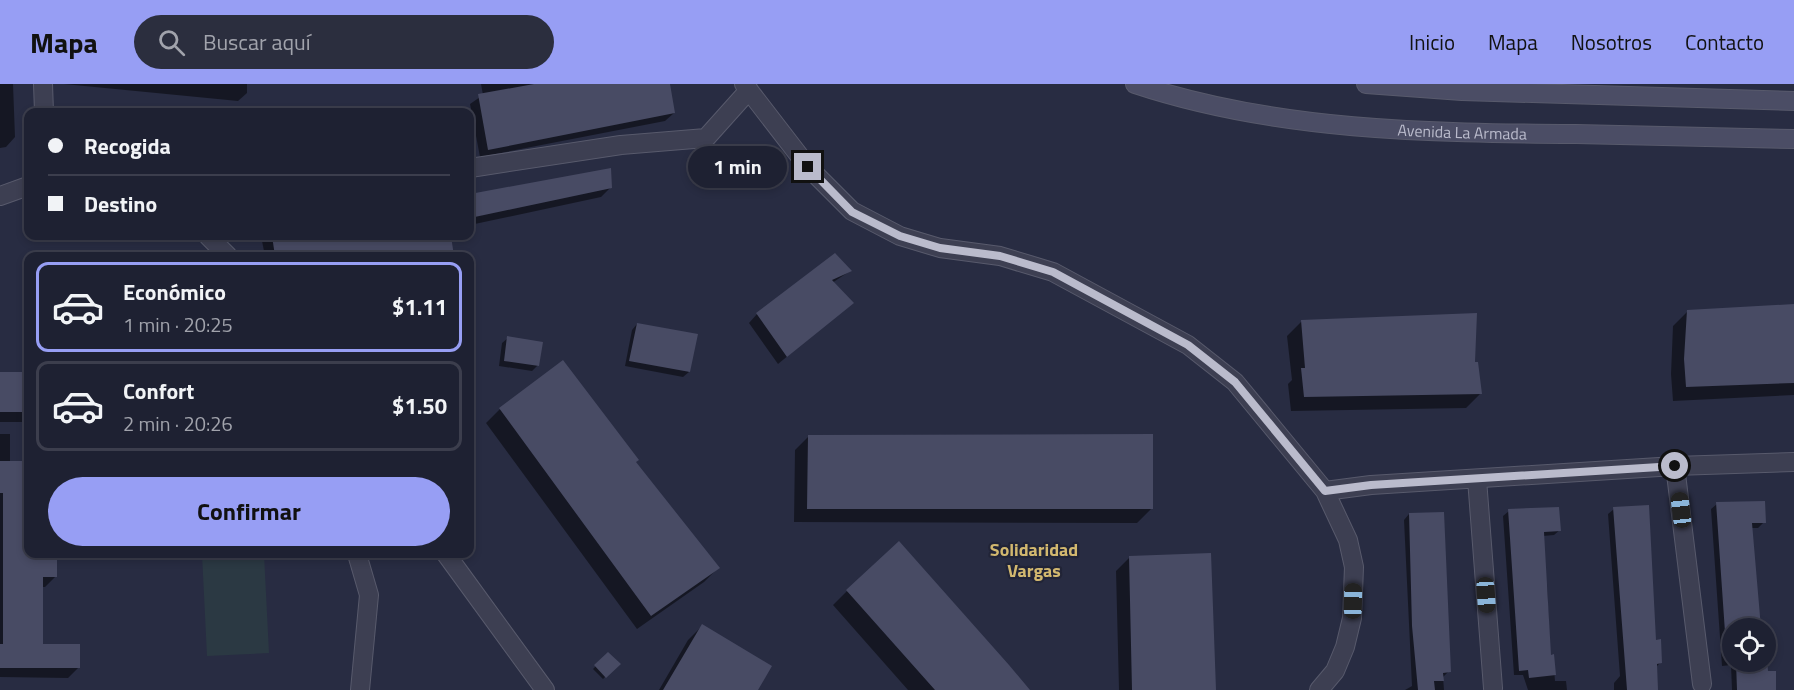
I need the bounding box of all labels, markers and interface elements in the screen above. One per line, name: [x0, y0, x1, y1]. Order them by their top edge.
search box: [134, 15, 554, 69]
text: Mapa: [30, 21, 98, 64]
text: Buscar aquí: [203, 25, 311, 59]
icon: search: [155, 26, 188, 59]
text: Inicio: [1409, 26, 1455, 58]
text: Mapa: [1488, 26, 1538, 58]
text: Nosotros: [1571, 26, 1652, 58]
text: Contacto: [1685, 26, 1764, 58]
street label: Avenida La Armada: [1397, 118, 1527, 146]
text: Recogida: [84, 129, 171, 163]
callout: 1 min: [688, 146, 787, 188]
text: 1 min: [713, 151, 762, 182]
route end: [794, 153, 821, 180]
text: Destino: [84, 187, 157, 221]
text: Económico: [123, 275, 226, 309]
icon: car: [51, 280, 105, 334]
text: $1.11: [392, 290, 447, 324]
text: 1 min · 20:25: [123, 309, 233, 340]
text: Confort: [123, 374, 194, 408]
icon: car: [51, 379, 105, 433]
text: $1.50: [392, 389, 447, 423]
text: 2 min · 20:26: [123, 408, 233, 439]
route start: [1661, 452, 1688, 479]
button: Confirmar: [48, 477, 450, 546]
car: [1670, 491, 1692, 529]
district label: Solidaridad Vargas: [990, 536, 1078, 584]
car: [1476, 576, 1496, 614]
car: [1344, 583, 1362, 619]
map controls: [1722, 618, 1776, 672]
button: locate: [1722, 618, 1776, 672]

